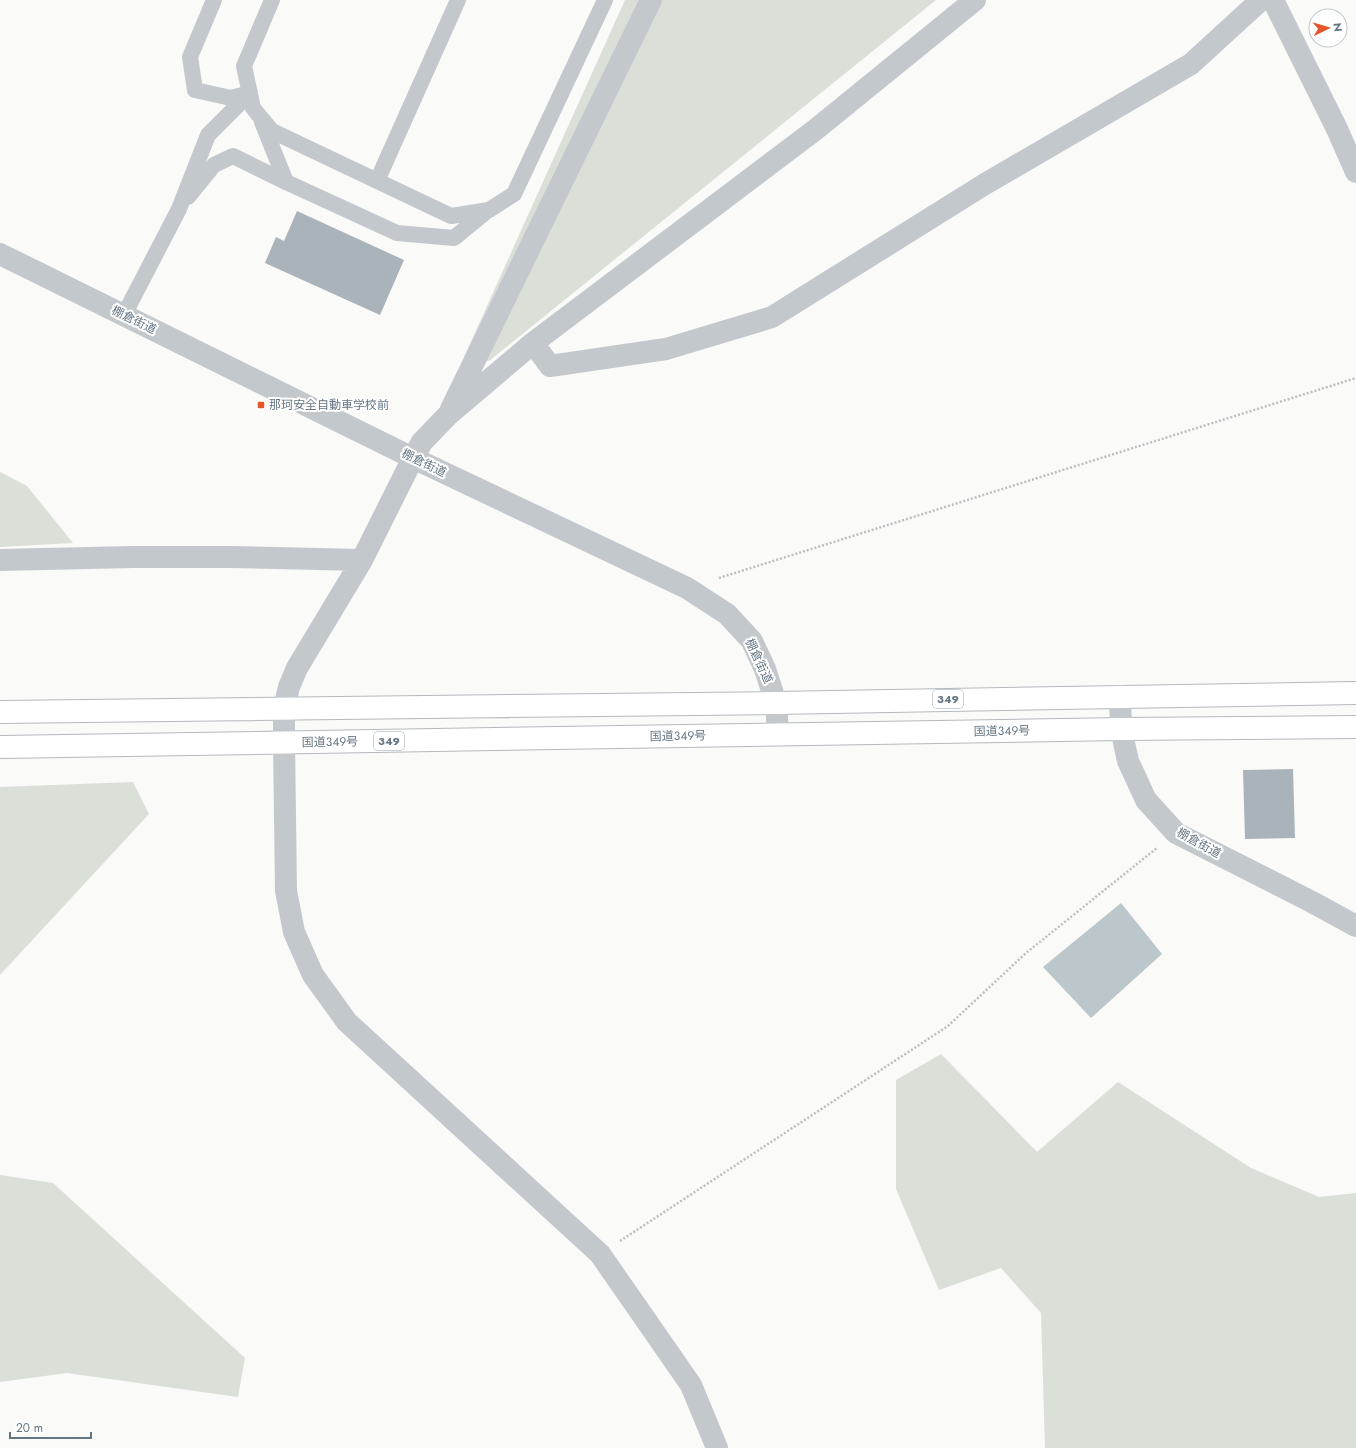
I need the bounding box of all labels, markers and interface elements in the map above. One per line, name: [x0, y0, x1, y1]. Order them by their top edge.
north arrow: [1308, 8, 1348, 48]
text: N: [1330, 22, 1346, 32]
street label: 棚倉街道: [108, 301, 160, 339]
place label: 那珂安全自動車学校前: [269, 396, 389, 414]
marker: 那珂安全自動車学校前: [256, 400, 266, 410]
street label: 棚倉街道: [398, 444, 450, 482]
street label: 棚倉街道: [741, 635, 777, 687]
road number: 349: [933, 690, 963, 708]
street label: 国道349号: [974, 722, 1030, 740]
street label: 国道349号: [650, 727, 706, 745]
road number: 349: [374, 732, 404, 750]
street label: 国道349号: [302, 733, 358, 751]
street label: 棚倉街道: [1174, 823, 1224, 863]
scale bar: [10, 1414, 91, 1440]
text: 20 m: [16, 1419, 43, 1437]

